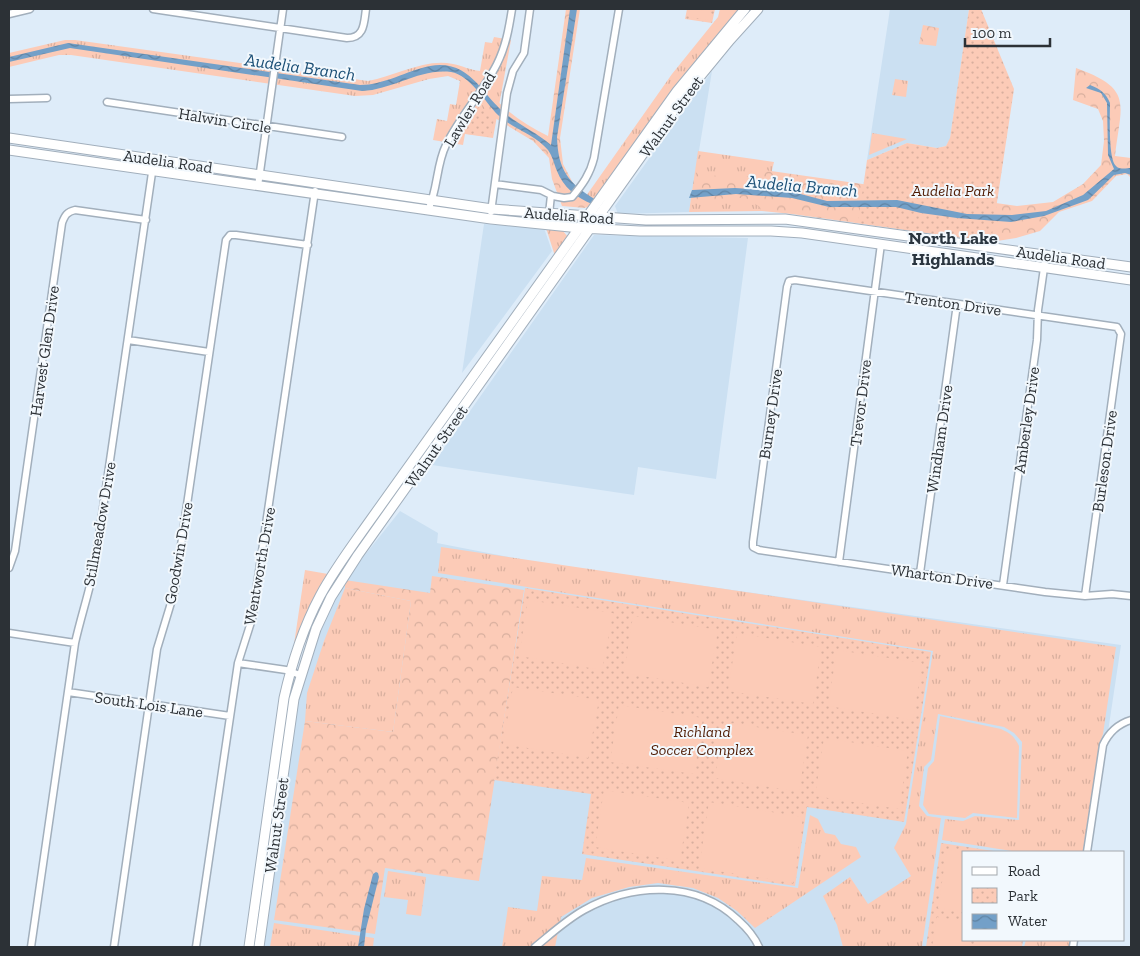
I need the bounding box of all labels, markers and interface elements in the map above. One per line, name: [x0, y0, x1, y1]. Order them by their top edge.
scale bar: [965, 15, 1050, 47]
text: 100 m: [972, 24, 1011, 42]
water label: Audelia Branch: [242, 48, 357, 86]
street label: Lawler Road: [440, 68, 499, 150]
street label: Walnut Street: [635, 72, 707, 161]
street label: Halwin Circle: [177, 104, 273, 137]
street label: Audelia Road: [122, 146, 214, 177]
water label: Audelia Branch: [744, 170, 859, 202]
park label: Audelia Park: [911, 181, 994, 200]
street label: Audelia Road: [523, 203, 615, 228]
district label: North Lake Highlands: [908, 227, 998, 270]
street label: Audelia Road: [1015, 242, 1107, 273]
street label: Harvest Glen Drive: [26, 285, 63, 418]
street label: Trenton Drive: [903, 287, 1003, 320]
street label: Trevor Drive: [846, 358, 875, 448]
street label: Amberley Drive: [1010, 366, 1043, 475]
street label: Burney Drive: [755, 368, 786, 460]
street label: Windham Drive: [923, 384, 956, 494]
street label: Walnut Street: [401, 401, 472, 491]
street label: Burleson Drive: [1088, 409, 1121, 513]
street label: Stillmeadow Drive: [79, 460, 120, 588]
street label: Goodwin Drive: [160, 501, 197, 606]
street label: Wentworth Drive: [240, 505, 279, 627]
street label: Wharton Drive: [890, 560, 994, 593]
street label: South Lois Lane: [94, 687, 204, 722]
park label: Richland Soccer Complex: [650, 722, 754, 759]
street label: Walnut Street: [260, 776, 293, 874]
legend: [962, 851, 1125, 941]
text: Road: [1008, 862, 1041, 880]
text: Park: [1008, 887, 1038, 905]
text: Water: [1008, 912, 1048, 930]

